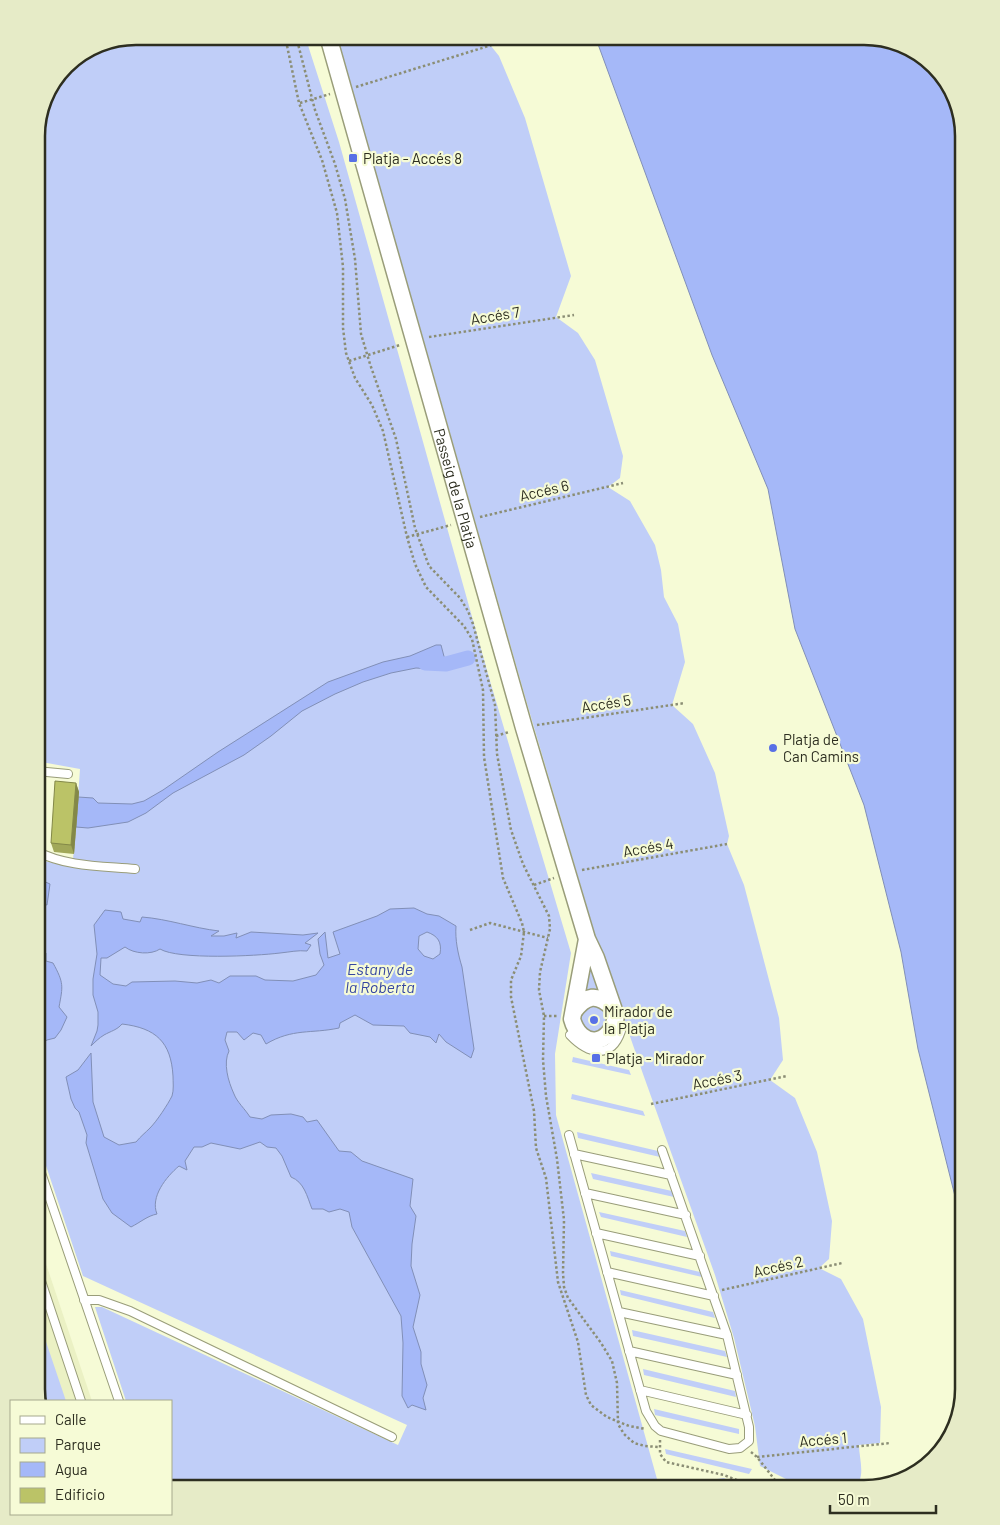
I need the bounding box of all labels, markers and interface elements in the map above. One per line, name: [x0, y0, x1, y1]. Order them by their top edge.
place label: Platja - Accés 8: [363, 149, 462, 167]
marker: Platja - Accés 8: [347, 152, 359, 164]
street label: Accés 7: [469, 302, 521, 328]
street label: Passeig de la Platja: [431, 426, 482, 550]
street label: Accés 6: [518, 476, 570, 504]
street label: Accés 5: [580, 690, 632, 716]
place label: Platja de Can Camins: [783, 730, 859, 765]
marker: Platja de Can Camins: [767, 742, 779, 754]
street label: Accés 4: [621, 834, 675, 860]
water label: Estany de la Roberta: [345, 959, 415, 996]
place label: Mirador de la Platja: [604, 1002, 673, 1037]
marker: Mirador de la Platja: [588, 1014, 600, 1026]
place label: Platja - Mirador: [606, 1049, 705, 1067]
marker: Platja - Mirador: [590, 1052, 602, 1064]
street label: Accés 3: [691, 1065, 743, 1093]
street label: Accés 2: [751, 1252, 805, 1280]
legend: [10, 1400, 172, 1515]
text: Calle: [55, 1410, 87, 1428]
street label: Accés 1: [798, 1428, 848, 1450]
text: Parque: [55, 1435, 101, 1453]
text: Agua: [55, 1460, 88, 1478]
scale bar: [830, 1482, 936, 1514]
text: Edificio: [55, 1485, 105, 1503]
text: 50 m: [838, 1490, 870, 1508]

